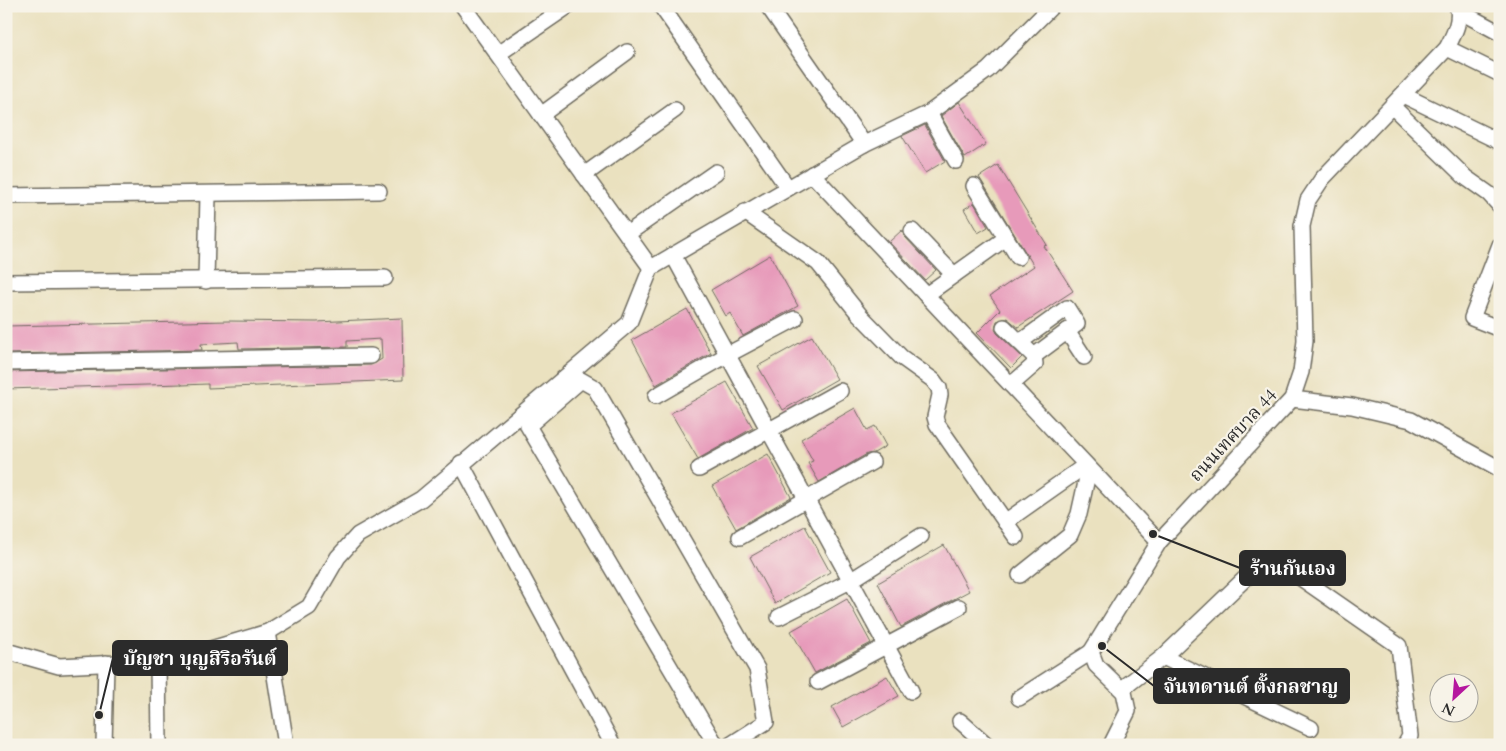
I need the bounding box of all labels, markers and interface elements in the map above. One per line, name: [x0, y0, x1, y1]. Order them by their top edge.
street label: ถนนเทศบาล 44: [1184, 383, 1283, 487]
callout: ร้านกันเอง: [1240, 551, 1345, 585]
text: ร้านกันเอง: [1250, 556, 1336, 582]
callout: บัญชา บุญสิริอรันต์: [113, 641, 287, 675]
text: บัญชา บุญสิริอรันต์: [123, 646, 277, 672]
callout: จันทดานต์ ตั้งกลชาญ: [1154, 669, 1349, 703]
text: จันทดานต์ ตั้งกลชาญ: [1164, 672, 1338, 700]
north arrow: [1428, 674, 1478, 724]
text: N: [1439, 698, 1458, 720]

